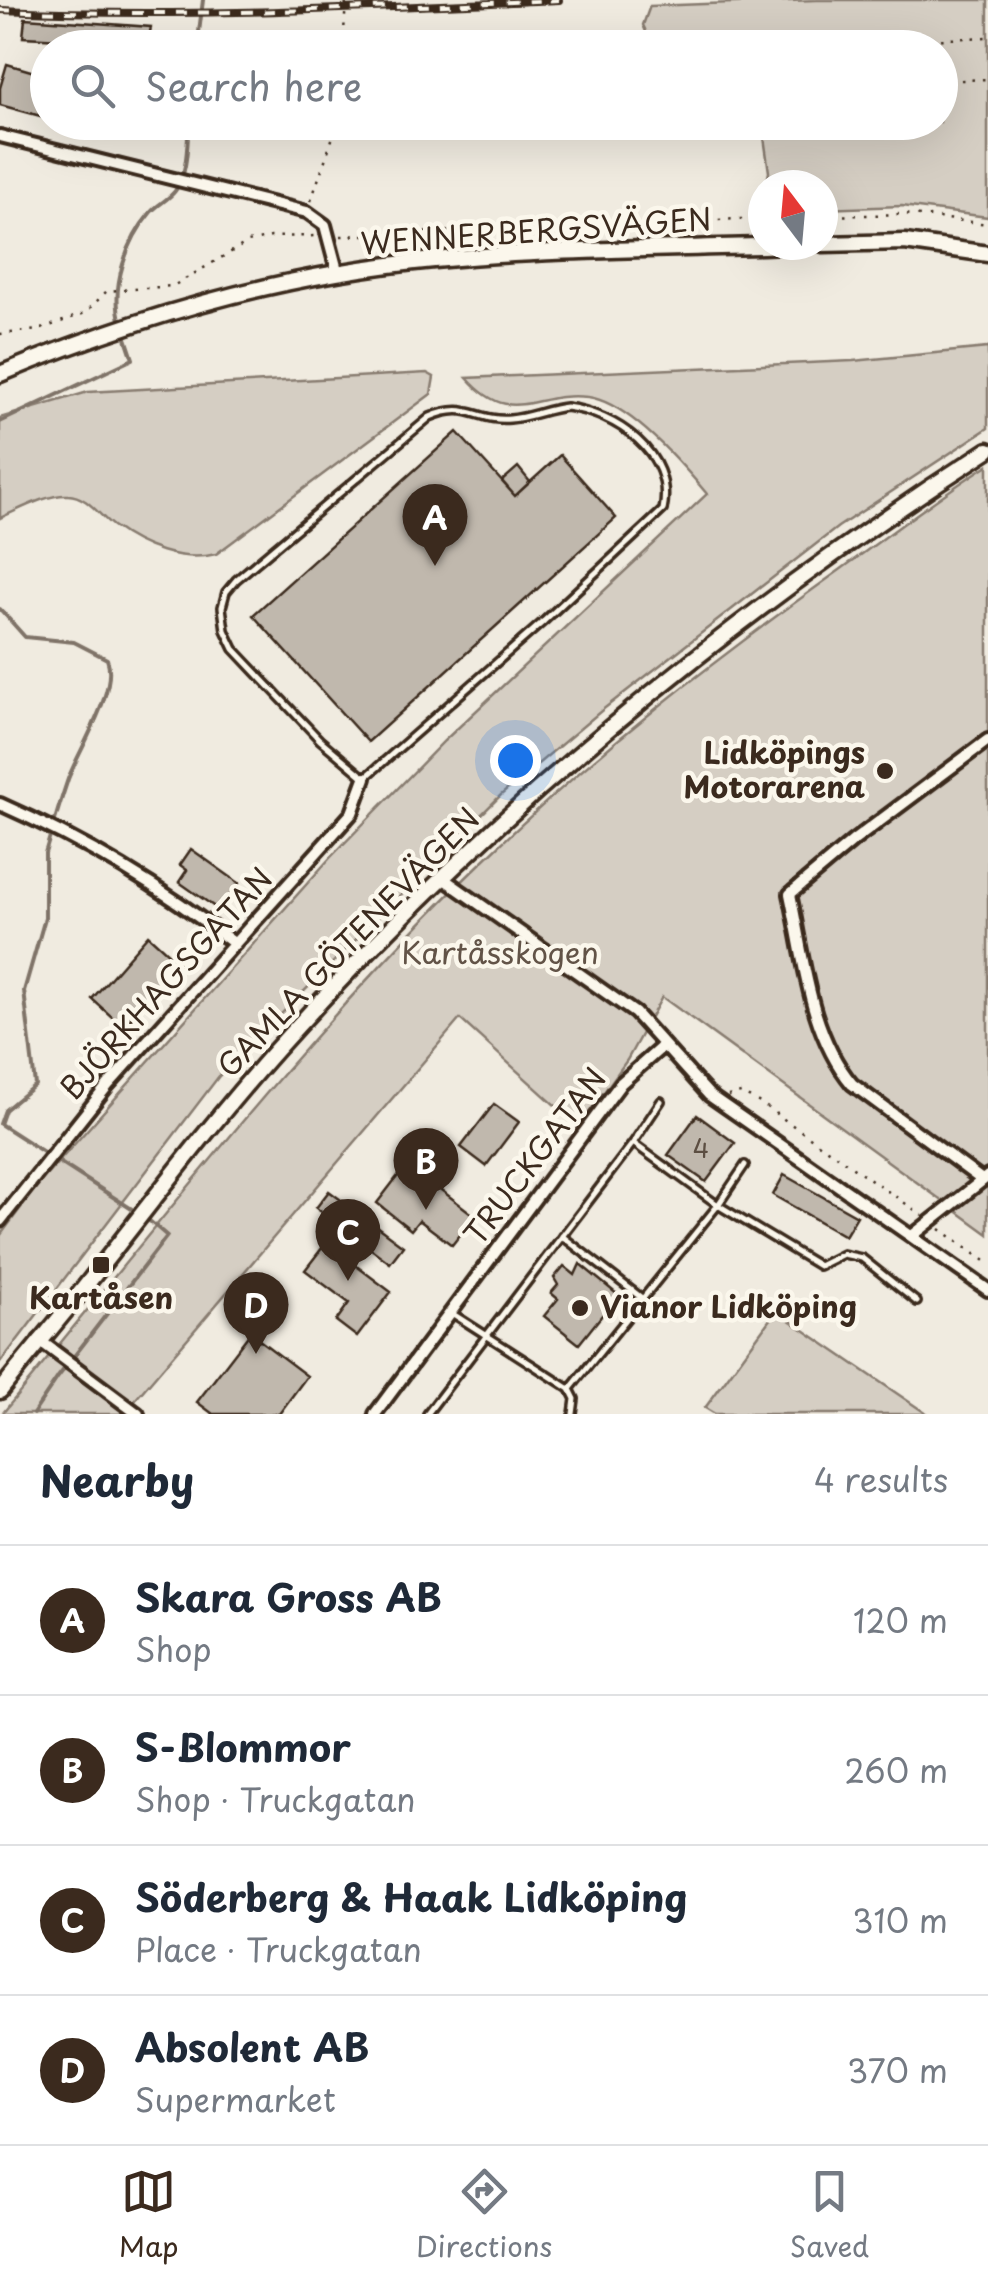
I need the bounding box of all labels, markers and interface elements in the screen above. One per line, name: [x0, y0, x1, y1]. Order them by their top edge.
search box: [30, 30, 958, 140]
text: Search here: [145, 57, 362, 114]
icon: search: [65, 58, 120, 113]
north arrow: [748, 170, 838, 260]
street label: WENNERBERGSVÄGEN: [359, 195, 713, 264]
pin: A: [402, 484, 468, 566]
place label: Lidköpings Motorarena: [684, 729, 866, 808]
your location: [490, 735, 541, 786]
marker: Lidköpings Motorarena: [874, 760, 896, 782]
street label: GAMLA GÖTENEVÄGEN: [206, 796, 488, 1086]
street label: BJÖRKHAGSGATAN: [49, 856, 282, 1108]
park label: Kartåsskogen: [401, 929, 599, 974]
street label: TRUCKGATAN: [452, 1057, 616, 1254]
pin: B: [394, 1128, 458, 1210]
house number: 4: [693, 1129, 709, 1167]
pin: C: [316, 1198, 380, 1281]
marker: Kartåsen: [90, 1254, 112, 1276]
pin: D: [224, 1272, 288, 1354]
place label: Kartåsen: [29, 1274, 173, 1319]
place label: Vianor Lidköping: [600, 1283, 857, 1328]
marker: Vianor Lidköping: [569, 1297, 591, 1319]
text: Nearby: [40, 1448, 194, 1511]
text: 4 results: [814, 1455, 948, 1503]
text: Skara Gross AB: [135, 1568, 442, 1625]
text: A: [60, 1596, 85, 1644]
text: 120 m: [853, 1596, 948, 1644]
text: Shop: [135, 1625, 212, 1673]
text: S-Blommor: [135, 1718, 351, 1775]
text: B: [62, 1746, 83, 1794]
text: 260 m: [844, 1746, 948, 1794]
text: Shop · Truckgatan: [135, 1775, 416, 1823]
text: Söderberg & Haak Lidköping: [135, 1868, 688, 1925]
text: C: [60, 1896, 85, 1944]
text: 310 m: [852, 1896, 948, 1944]
text: Place · Truckgatan: [135, 1925, 422, 1973]
text: Absolent AB: [135, 2018, 370, 2075]
text: D: [60, 2046, 85, 2094]
text: 370 m: [847, 2046, 948, 2094]
text: Supermarket: [135, 2075, 336, 2123]
tab: Map: [119, 2164, 179, 2267]
tab: Directions: [416, 2164, 552, 2267]
tab: Saved: [790, 2164, 869, 2267]

